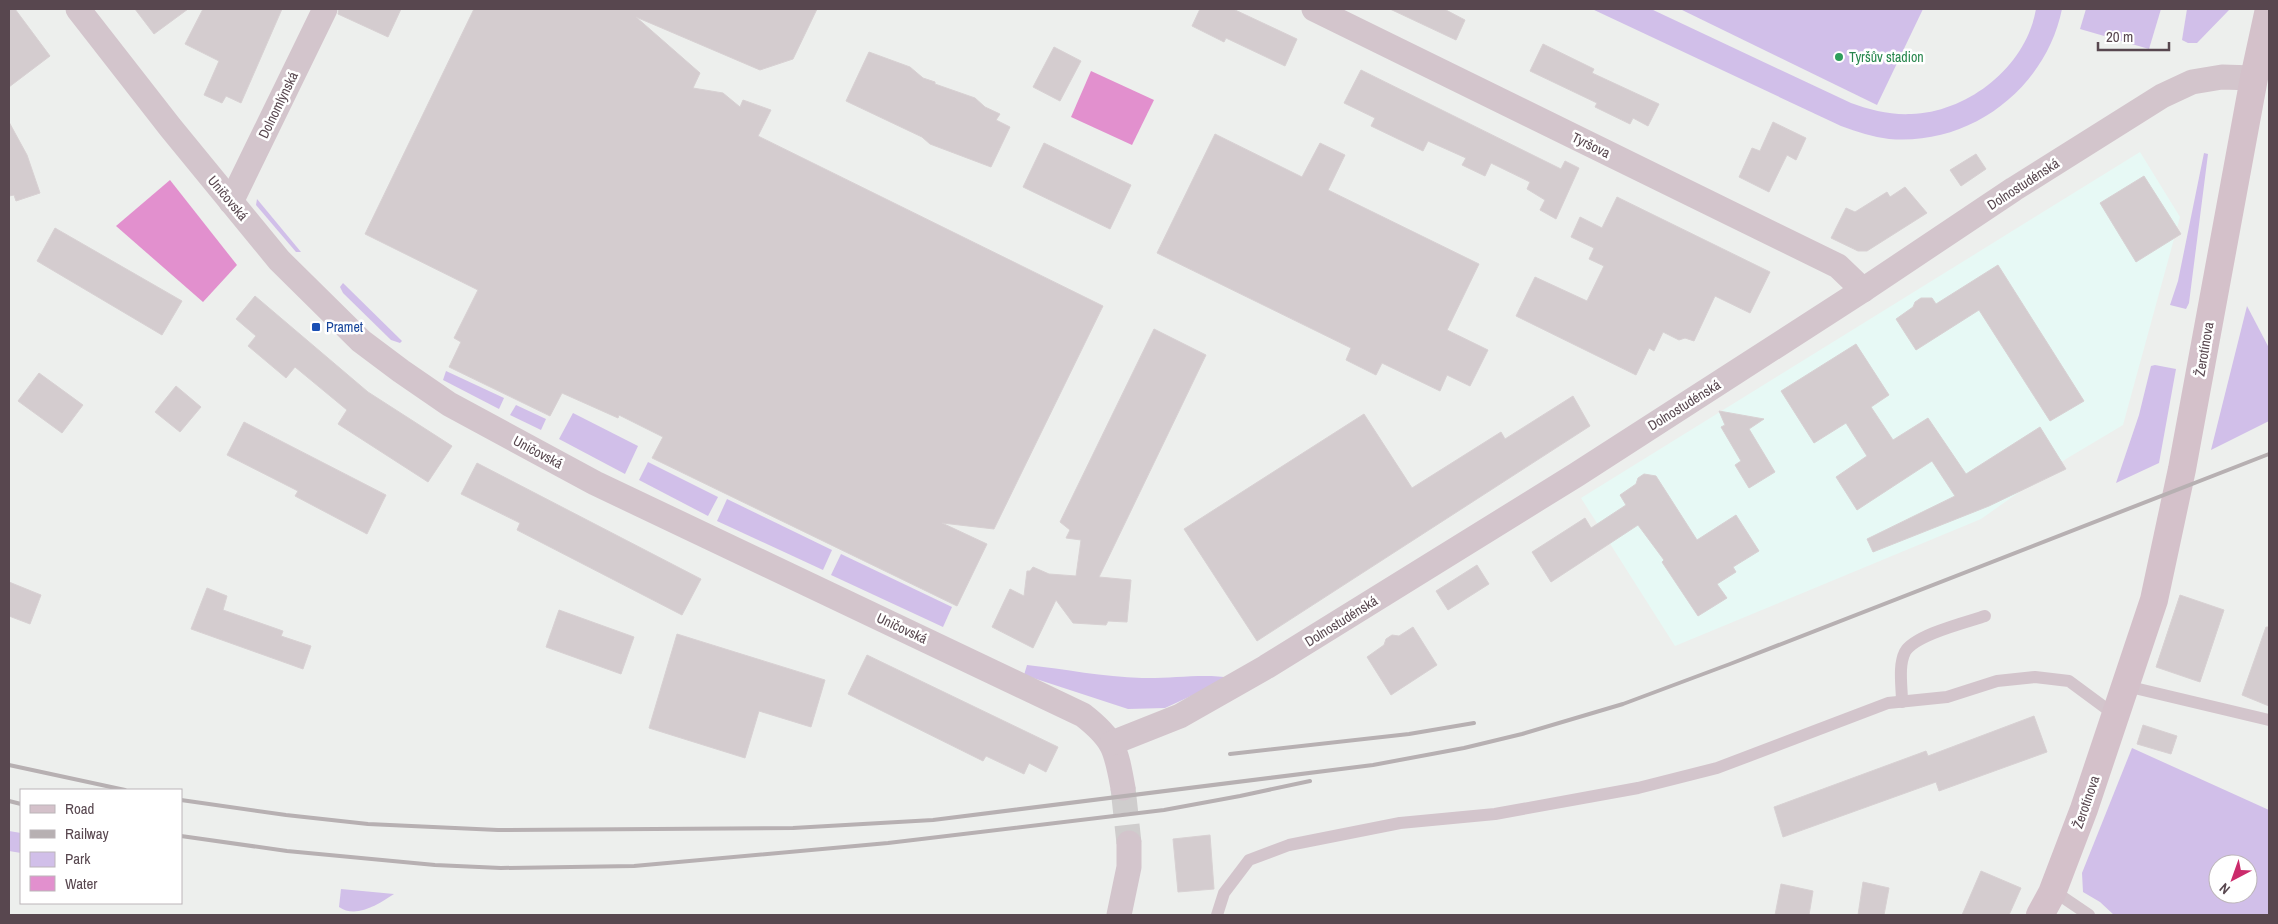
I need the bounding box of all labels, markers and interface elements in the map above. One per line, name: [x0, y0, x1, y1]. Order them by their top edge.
scale bar: [2098, 20, 2169, 52]
text: 20 m: [2106, 26, 2133, 47]
place label: Tyršův stadion: [1849, 48, 1924, 66]
marker: Tyršův stadion: [1833, 51, 1845, 63]
street label: Dolnomlýnská: [254, 68, 302, 141]
street label: Tyršova: [1569, 128, 1614, 162]
street label: Dolnostudénská: [1984, 154, 2063, 214]
street label: Uničovská: [204, 172, 253, 225]
place label: Pramet: [326, 318, 363, 336]
street label: Žerotínova: [2190, 320, 2218, 378]
marker: Pramet: [310, 321, 322, 333]
street label: Dolnostudénská: [1644, 375, 1724, 434]
street label: Uničovská: [510, 431, 566, 473]
street label: Dolnostudénská: [1301, 591, 1381, 650]
street label: Uničovská: [874, 609, 931, 648]
street label: Žerotínova: [2069, 773, 2104, 831]
legend: [20, 789, 182, 904]
text: Road: [65, 798, 94, 819]
text: Railway: [65, 823, 110, 844]
text: Park: [65, 848, 91, 869]
north arrow: [2208, 854, 2258, 904]
text: Water: [65, 873, 97, 894]
text: N: [2215, 879, 2234, 898]

